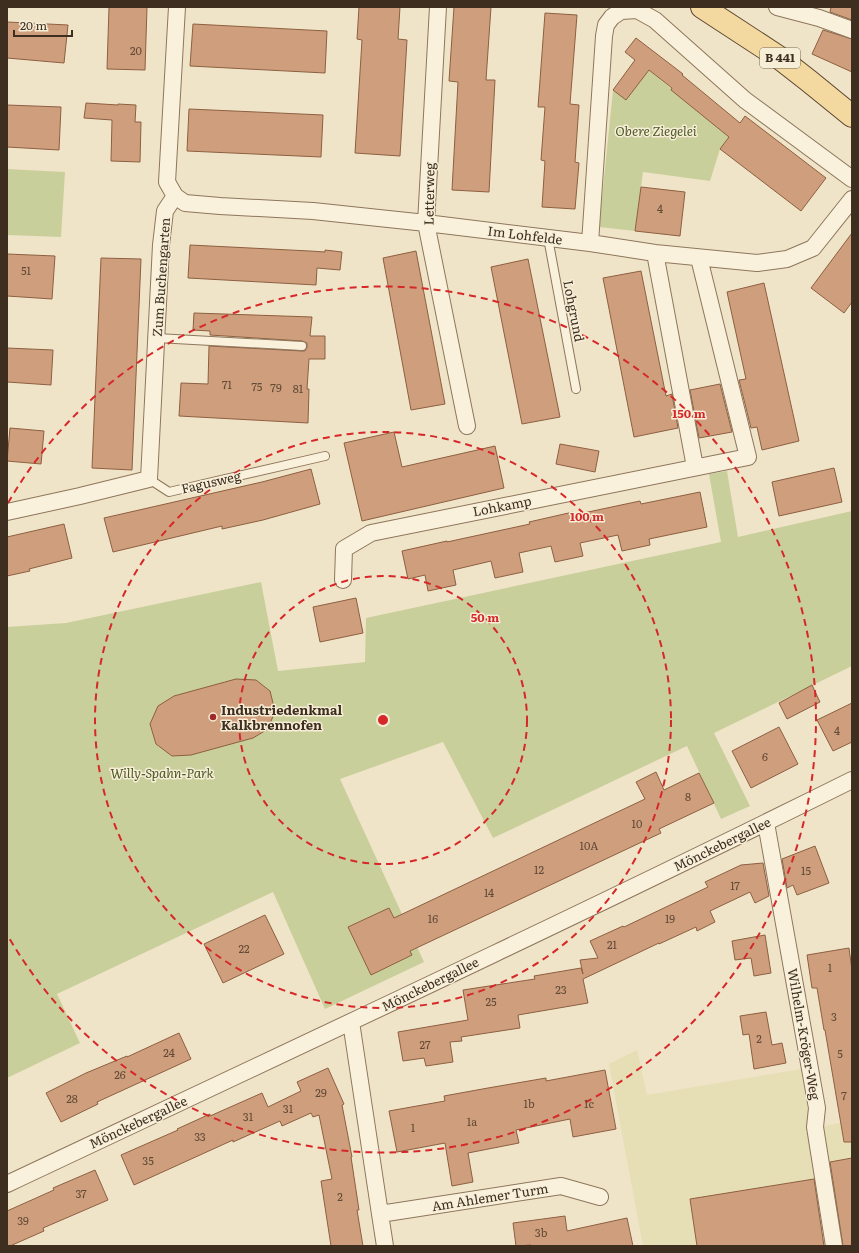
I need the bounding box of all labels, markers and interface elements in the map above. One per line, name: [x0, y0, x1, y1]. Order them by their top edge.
scale bar: [14, 12, 72, 38]
text: 20 m: [20, 16, 47, 34]
house number: 20: [130, 42, 142, 58]
road number: B 441: [760, 48, 800, 68]
park label: Obere Ziegelei: [615, 121, 697, 140]
street label: Letterweg: [418, 162, 439, 226]
house number: 4: [657, 200, 663, 216]
street label: Zum Buchengarten: [147, 216, 174, 337]
street label: Im Lohfelde: [487, 220, 564, 249]
house number: 51: [21, 262, 32, 278]
street label: Lohgrund: [559, 278, 590, 343]
house number: 71: [222, 376, 233, 392]
house number: 75: [252, 378, 263, 394]
house number: 79: [270, 379, 282, 395]
house number: 81: [293, 380, 304, 396]
text: 150 m: [672, 404, 706, 422]
street label: Fagusweg: [179, 465, 243, 498]
street label: Lohkamp: [471, 490, 533, 521]
text: 100 m: [570, 507, 604, 525]
text: 50 m: [471, 608, 499, 626]
place label: Industriedenkmal Kalkbrennofen: [221, 700, 342, 734]
marker: Industriedenkmal Kalkbrennofen: [208, 712, 218, 722]
centre of rings: [376, 713, 390, 727]
house number: 4: [834, 722, 840, 738]
house number: 6: [762, 748, 768, 764]
park label: Willy-Spahn-Park: [110, 763, 215, 782]
house number: 8: [685, 788, 691, 804]
street label: Mönckebergallee: [670, 812, 774, 875]
house number: 10: [632, 815, 642, 831]
house number: 10A: [580, 837, 598, 853]
house number: 12: [534, 861, 544, 877]
house number: 15: [801, 862, 811, 878]
house number: 17: [730, 877, 740, 893]
house number: 14: [484, 884, 494, 900]
house number: 16: [428, 910, 438, 926]
house number: 19: [665, 910, 675, 926]
house number: 21: [607, 936, 618, 952]
house number: 22: [238, 940, 250, 956]
street label: Mönckebergallee: [378, 952, 482, 1015]
house number: 1: [828, 959, 833, 975]
street label: Wilhelm-Kröger-Weg: [784, 967, 826, 1102]
house number: 23: [555, 981, 567, 997]
house number: 25: [485, 993, 497, 1009]
house number: 3: [831, 1008, 837, 1024]
house number: 2: [756, 1030, 762, 1046]
house number: 27: [419, 1036, 431, 1052]
house number: 24: [163, 1044, 175, 1060]
house number: 5: [837, 1045, 843, 1061]
house number: 26: [114, 1066, 126, 1082]
house number: 29: [315, 1084, 327, 1100]
house number: 7: [841, 1087, 847, 1103]
house number: 28: [66, 1090, 78, 1106]
street label: Mönckebergallee: [86, 1090, 190, 1153]
house number: 1b: [523, 1095, 535, 1111]
house number: 1c: [584, 1095, 594, 1111]
house number: 31: [283, 1100, 294, 1116]
house number: 31: [243, 1108, 254, 1124]
house number: 1a: [467, 1113, 477, 1129]
house number: 1: [411, 1119, 416, 1135]
house number: 33: [194, 1128, 206, 1144]
house number: 35: [142, 1152, 154, 1168]
street label: Am Ahlemer Turm: [430, 1178, 550, 1215]
house number: 37: [75, 1185, 87, 1201]
house number: 2: [337, 1188, 343, 1204]
house number: 39: [17, 1212, 29, 1228]
house number: 3b: [535, 1224, 548, 1240]

